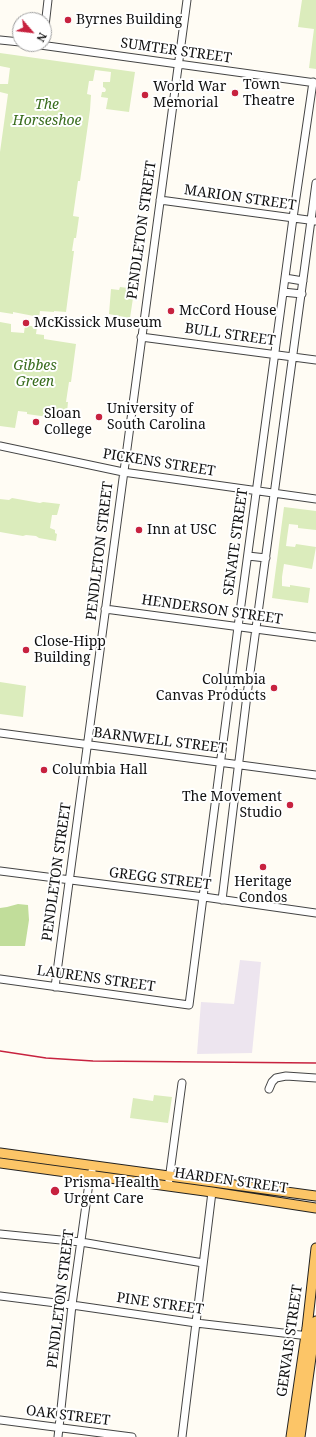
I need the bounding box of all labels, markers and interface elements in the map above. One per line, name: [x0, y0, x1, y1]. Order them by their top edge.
north arrow: [12, 12, 52, 52]
place label: Byrnes Building: [76, 12, 182, 28]
marker: Byrnes Building: [63, 15, 73, 25]
text: N: [33, 30, 51, 45]
street label: SUMTER STREET: [119, 35, 233, 67]
place label: Town Theatre: [243, 77, 295, 110]
place label: World War Memorial: [153, 79, 226, 112]
marker: Town Theatre: [230, 88, 240, 98]
marker: World War Memorial: [140, 90, 150, 100]
park label: The Horseshoe: [13, 97, 81, 130]
street label: PENDLETON STREET: [124, 160, 160, 300]
street label: MARION STREET: [183, 182, 297, 214]
place label: McCord House: [179, 303, 276, 319]
marker: McCord House: [166, 306, 176, 316]
place label: McKissick Museum: [34, 315, 162, 331]
marker: McKissick Museum: [21, 318, 31, 328]
street label: BULL STREET: [184, 320, 276, 350]
park label: Gibbes Green: [13, 358, 57, 390]
place label: University of South Carolina: [107, 401, 206, 434]
place label: Sloan College: [44, 406, 92, 438]
marker: University of South Carolina: [94, 412, 104, 422]
marker: Sloan College: [31, 417, 41, 427]
street label: PICKENS STREET: [101, 446, 217, 480]
street label: PENDLETON STREET: [83, 481, 117, 621]
street label: SENATE STREET: [220, 487, 252, 597]
place label: Inn at USC: [147, 522, 217, 538]
marker: Inn at USC: [134, 525, 144, 535]
street label: HENDERSON STREET: [141, 592, 283, 628]
place label: Close-Hipp Building: [34, 634, 106, 666]
marker: Close-Hipp Building: [21, 645, 31, 655]
place label: Columbia Canvas Products: [156, 672, 266, 704]
marker: Columbia Canvas Products: [269, 683, 279, 693]
street label: BARNWELL STREET: [92, 724, 228, 758]
place label: Columbia Hall: [52, 762, 147, 778]
marker: Columbia Hall: [39, 765, 49, 775]
place label: The Movement Studio: [182, 789, 282, 822]
marker: The Movement Studio: [285, 800, 295, 810]
street label: PENDLETON STREET: [39, 802, 75, 942]
marker: Heritage Condos: [258, 862, 268, 872]
street label: GREGG STREET: [108, 864, 212, 894]
place label: Heritage Condos: [234, 874, 292, 906]
street label: LAURENS STREET: [36, 962, 156, 996]
street label: HARDEN STREET: [173, 1165, 289, 1197]
place label: Prisma Health Urgent Care: [64, 1175, 159, 1208]
marker: Prisma Health Urgent Care: [49, 1185, 61, 1197]
street label: PENDLETON STREET: [44, 1229, 78, 1369]
street label: GERVAIS STREET: [274, 1284, 306, 1398]
street label: PINE STREET: [115, 1290, 205, 1318]
street label: OAK STREET: [25, 1403, 111, 1429]

